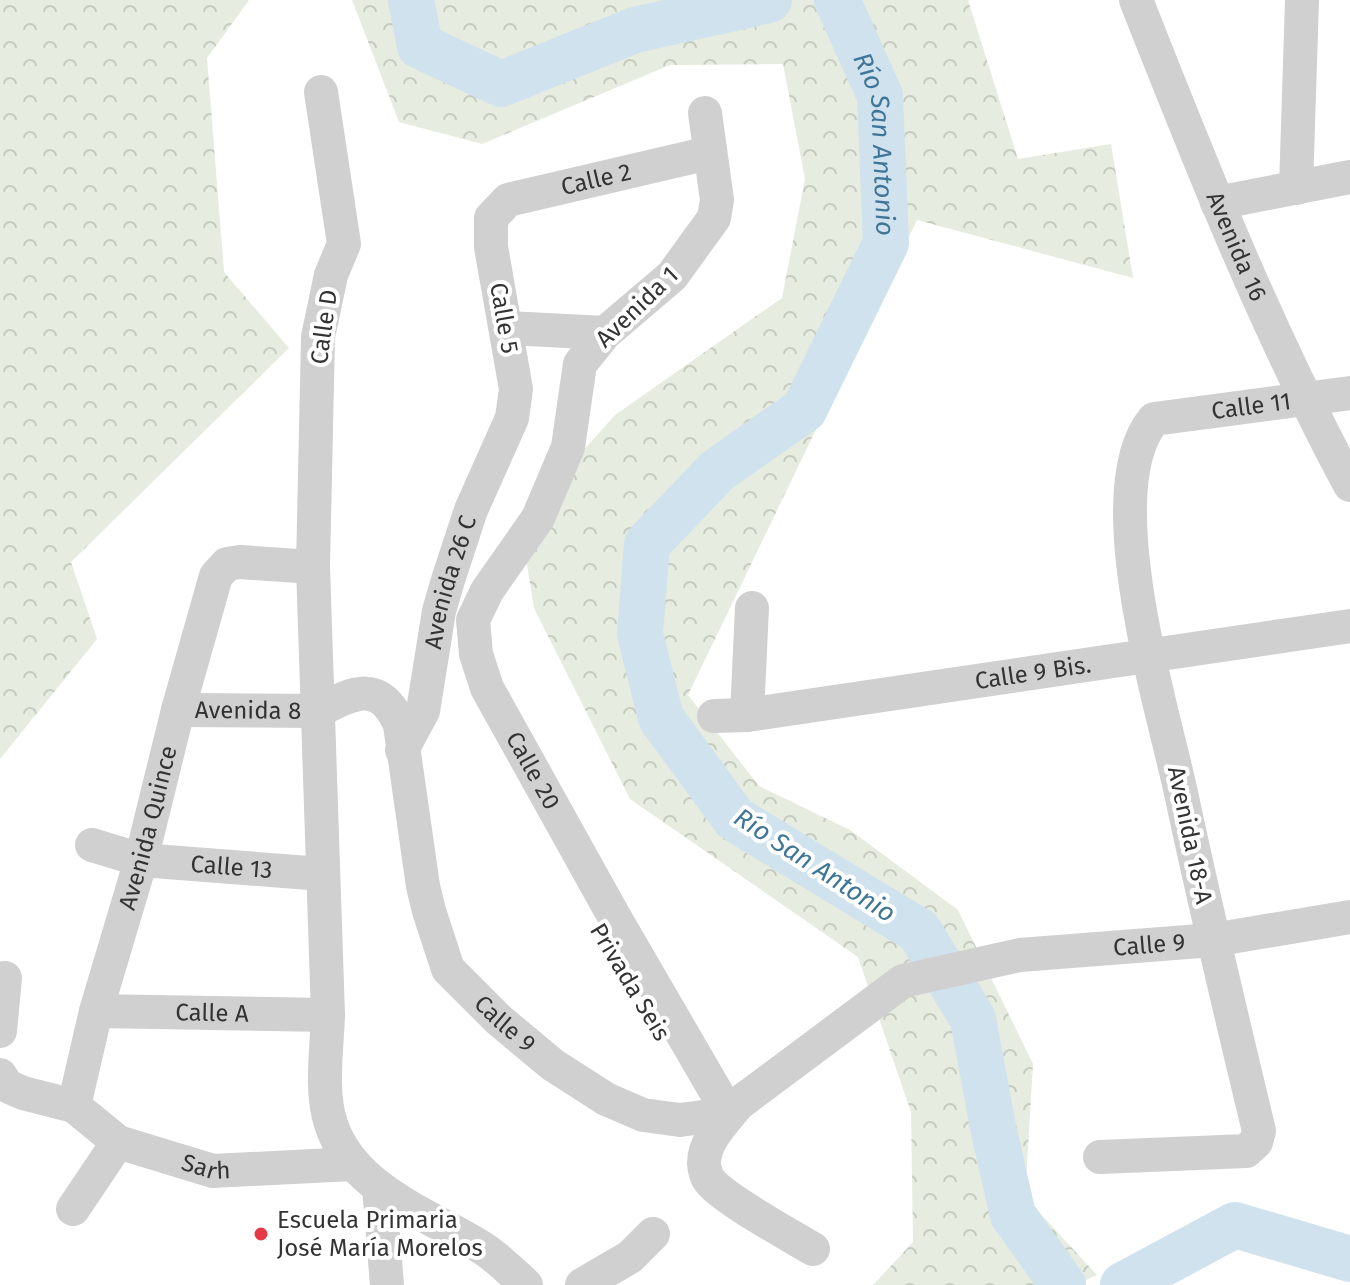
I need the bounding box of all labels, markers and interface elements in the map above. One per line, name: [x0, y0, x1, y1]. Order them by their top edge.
water label: Río San Antonio: [846, 48, 901, 236]
street label: Calle 2: [558, 158, 634, 201]
street label: Avenida 16: [1201, 187, 1272, 305]
street label: Avenida 1: [590, 261, 684, 353]
street label: Calle 5: [484, 280, 524, 356]
street label: Calle D: [305, 288, 343, 366]
street label: Calle 11: [1210, 387, 1293, 425]
street label: Avenida 26 C: [419, 512, 482, 651]
street label: Calle 9 Bis.: [973, 650, 1093, 695]
street label: Avenida 8: [195, 696, 301, 725]
street label: Calle 20: [500, 727, 566, 814]
street label: Avenida Quince: [113, 743, 183, 913]
street label: Avenida 18-A: [1162, 764, 1218, 907]
water label: Río San Antonio: [728, 802, 901, 929]
street label: Calle 13: [190, 850, 273, 884]
street label: Privada Seis: [584, 918, 676, 1046]
street label: Calle 9: [1112, 928, 1186, 962]
street label: Calle 9: [468, 989, 541, 1058]
street label: Calle A: [175, 998, 249, 1028]
street label: Sarh: [178, 1148, 231, 1186]
place label: Escuela Primaria José María Morelos: [277, 1206, 483, 1262]
marker: Escuela Primaria José María Morelos: [252, 1225, 270, 1243]

